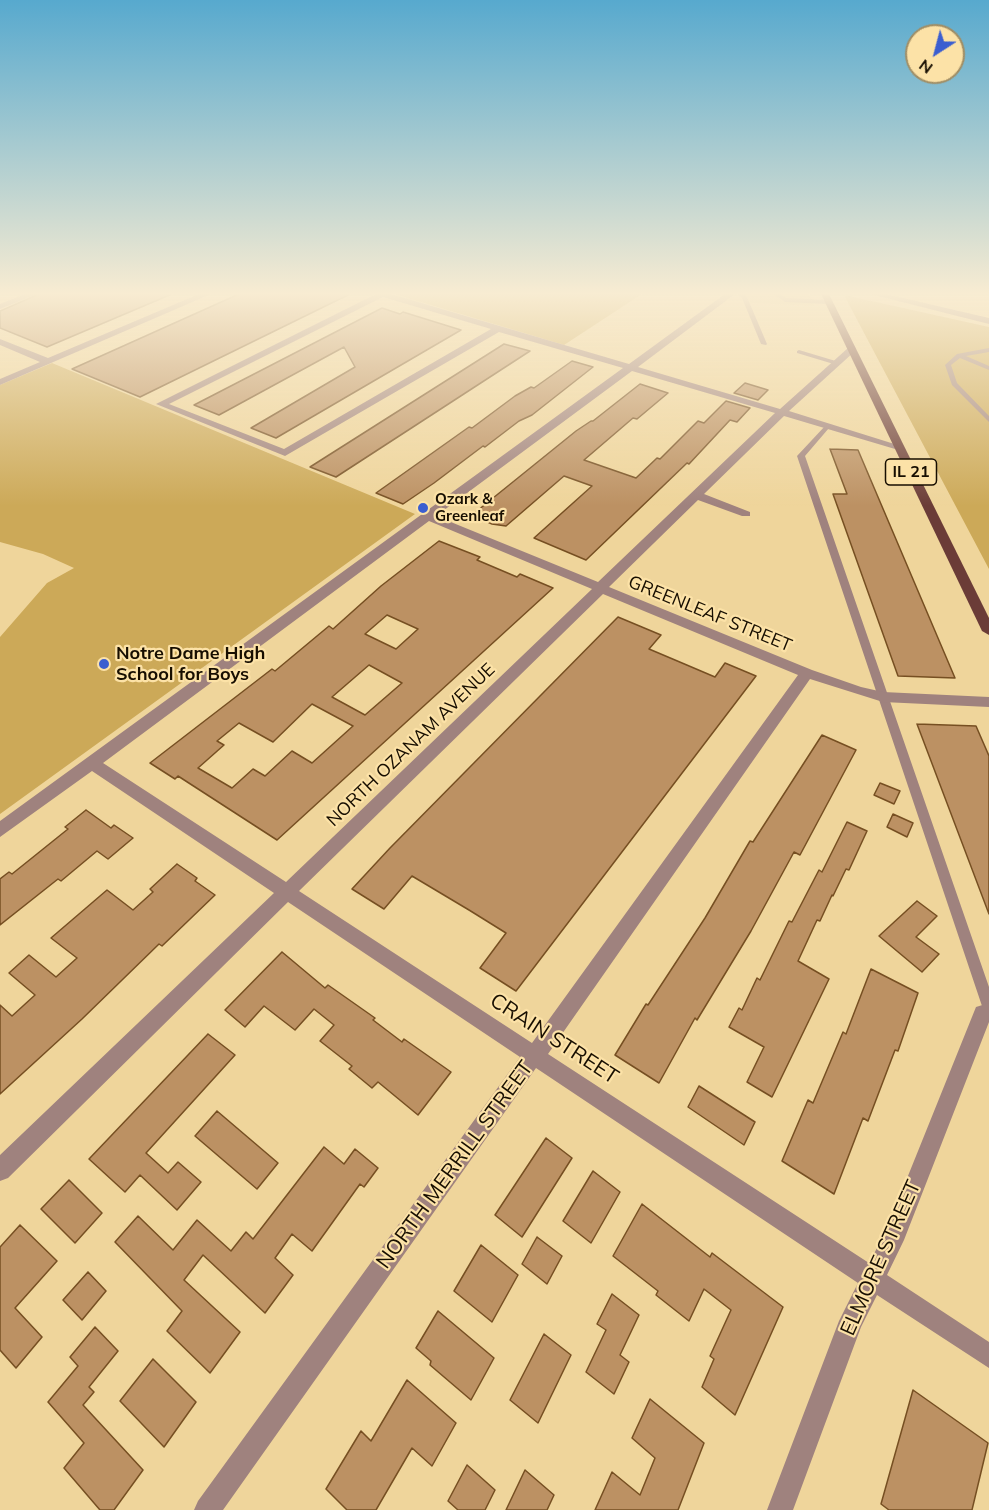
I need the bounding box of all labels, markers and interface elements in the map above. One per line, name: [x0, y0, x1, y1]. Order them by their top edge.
north arrow: [905, 24, 965, 84]
text: N: [915, 55, 936, 79]
road number: IL 21: [886, 459, 936, 485]
place label: Ozark & Greenleaf: [435, 490, 504, 525]
marker: Ozark & Greenleaf: [416, 501, 430, 515]
street label: GREENLEAF STREET: [625, 571, 795, 657]
place label: Notre Dame High School for Boys: [116, 643, 265, 686]
marker: Notre Dame High School for Boys: [97, 657, 111, 671]
street label: NORTH OZANAM AVENUE: [322, 659, 500, 831]
street label: CRAIN STREET: [485, 988, 623, 1090]
street label: NORTH MERRILL STREET: [371, 1056, 539, 1274]
street label: ELMORE STREET: [835, 1176, 927, 1340]

